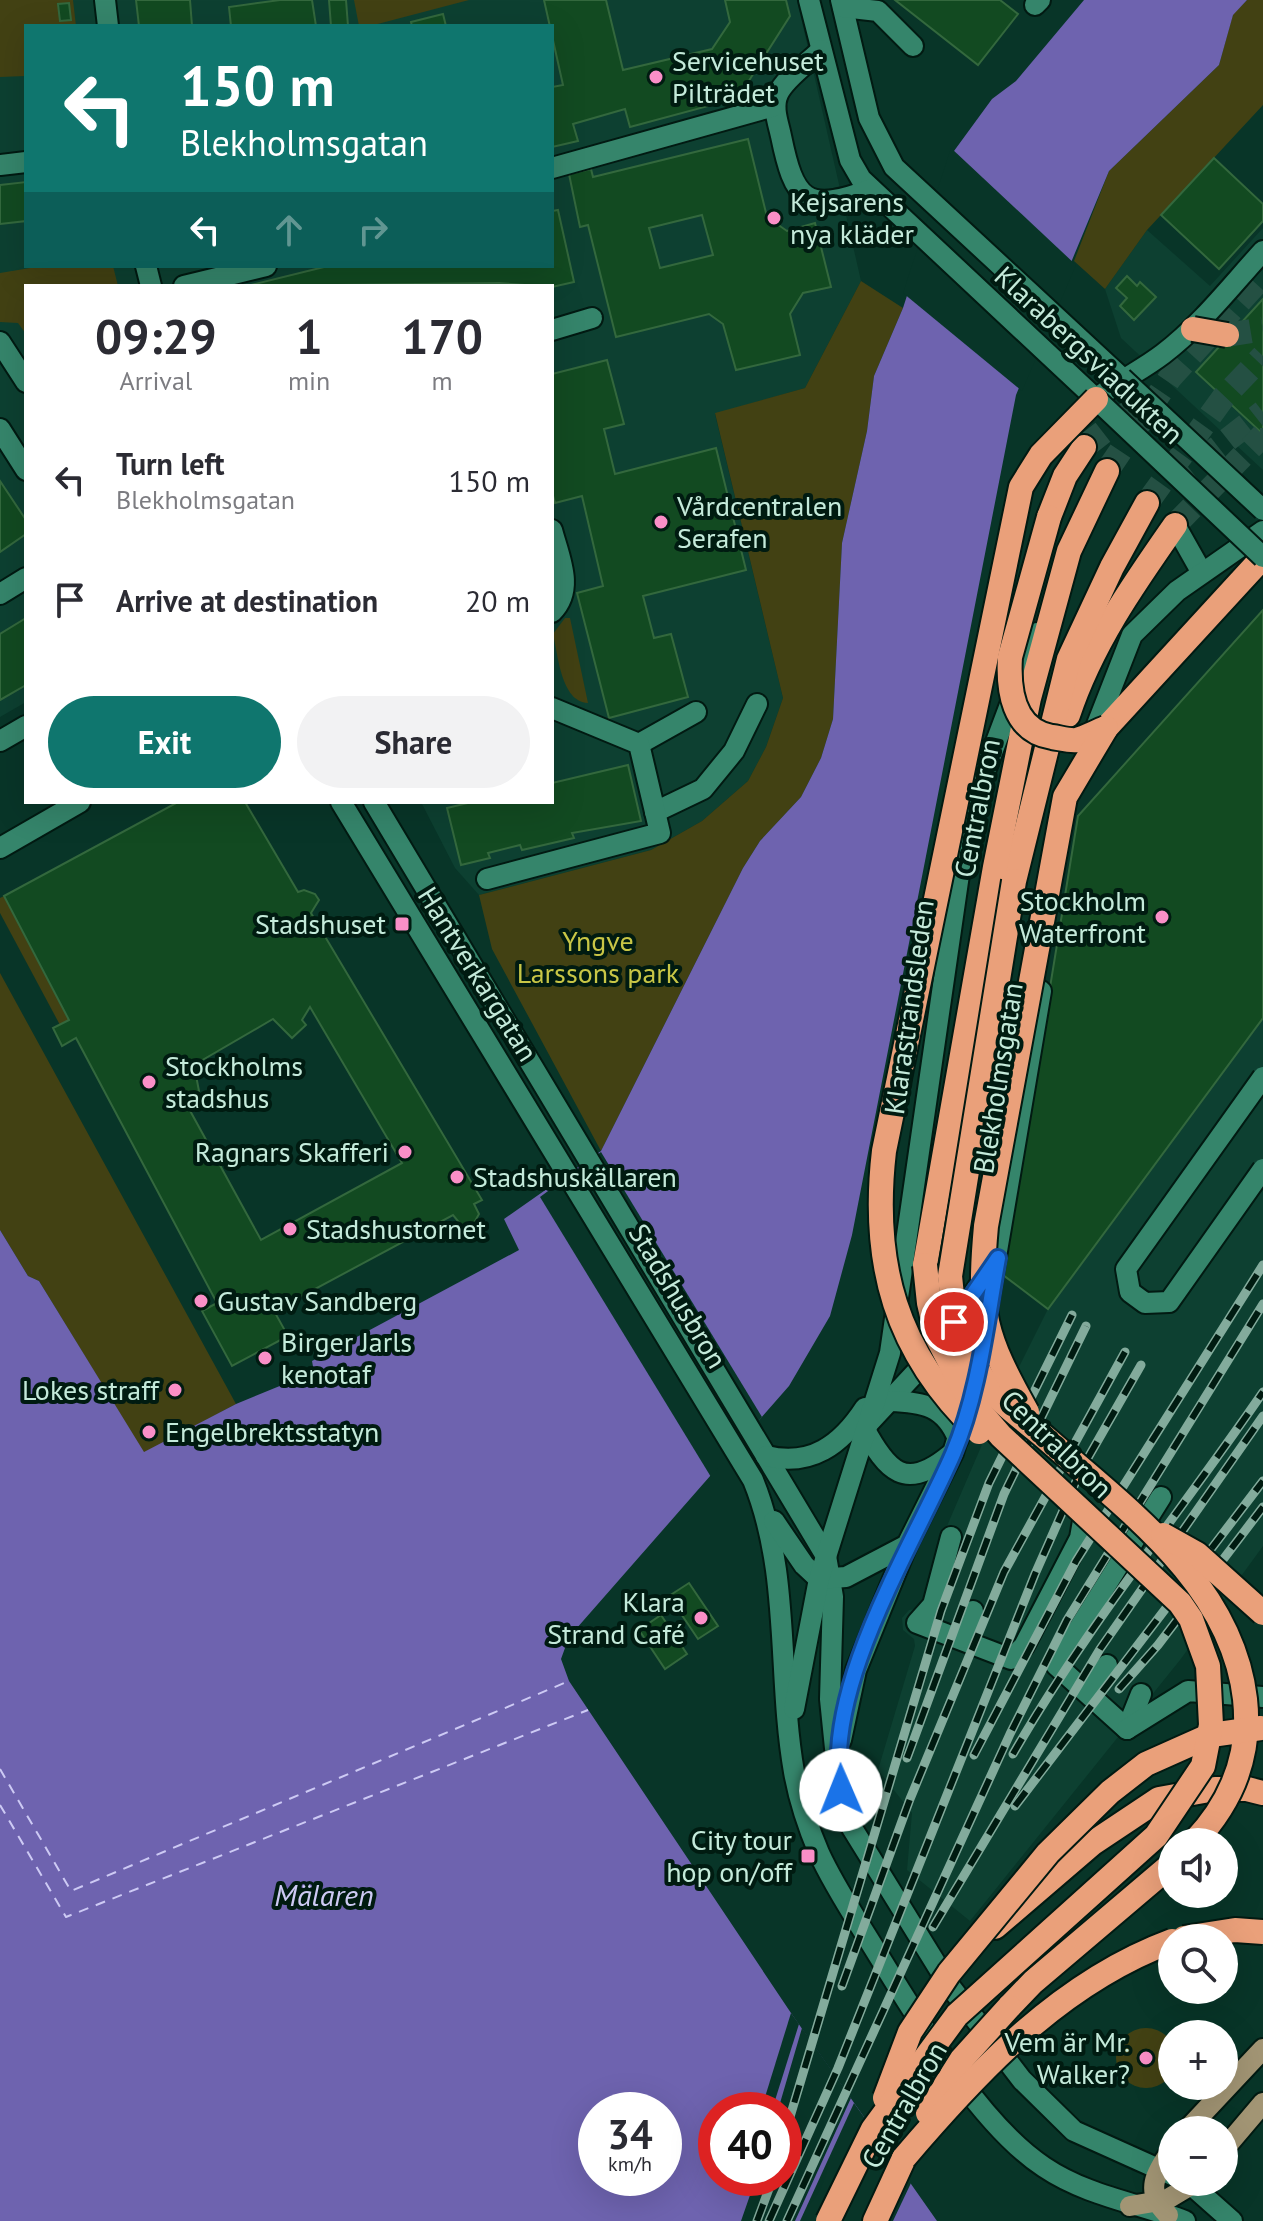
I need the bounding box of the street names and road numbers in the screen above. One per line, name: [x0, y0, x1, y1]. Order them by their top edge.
street label: Klarabergsviadukten: [987, 257, 1192, 452]
street label: Centralbron: [945, 735, 1008, 880]
street label: Hantverkargatan: [410, 880, 547, 1068]
street label: Klarastrandsleden: [875, 897, 942, 1117]
street label: Blekholmsgatan: [964, 980, 1031, 1176]
street label: Stadshusbron: [621, 1217, 736, 1375]
street label: Centralbron: [994, 1382, 1121, 1506]
street label: Centralbron: [852, 2035, 955, 2175]

